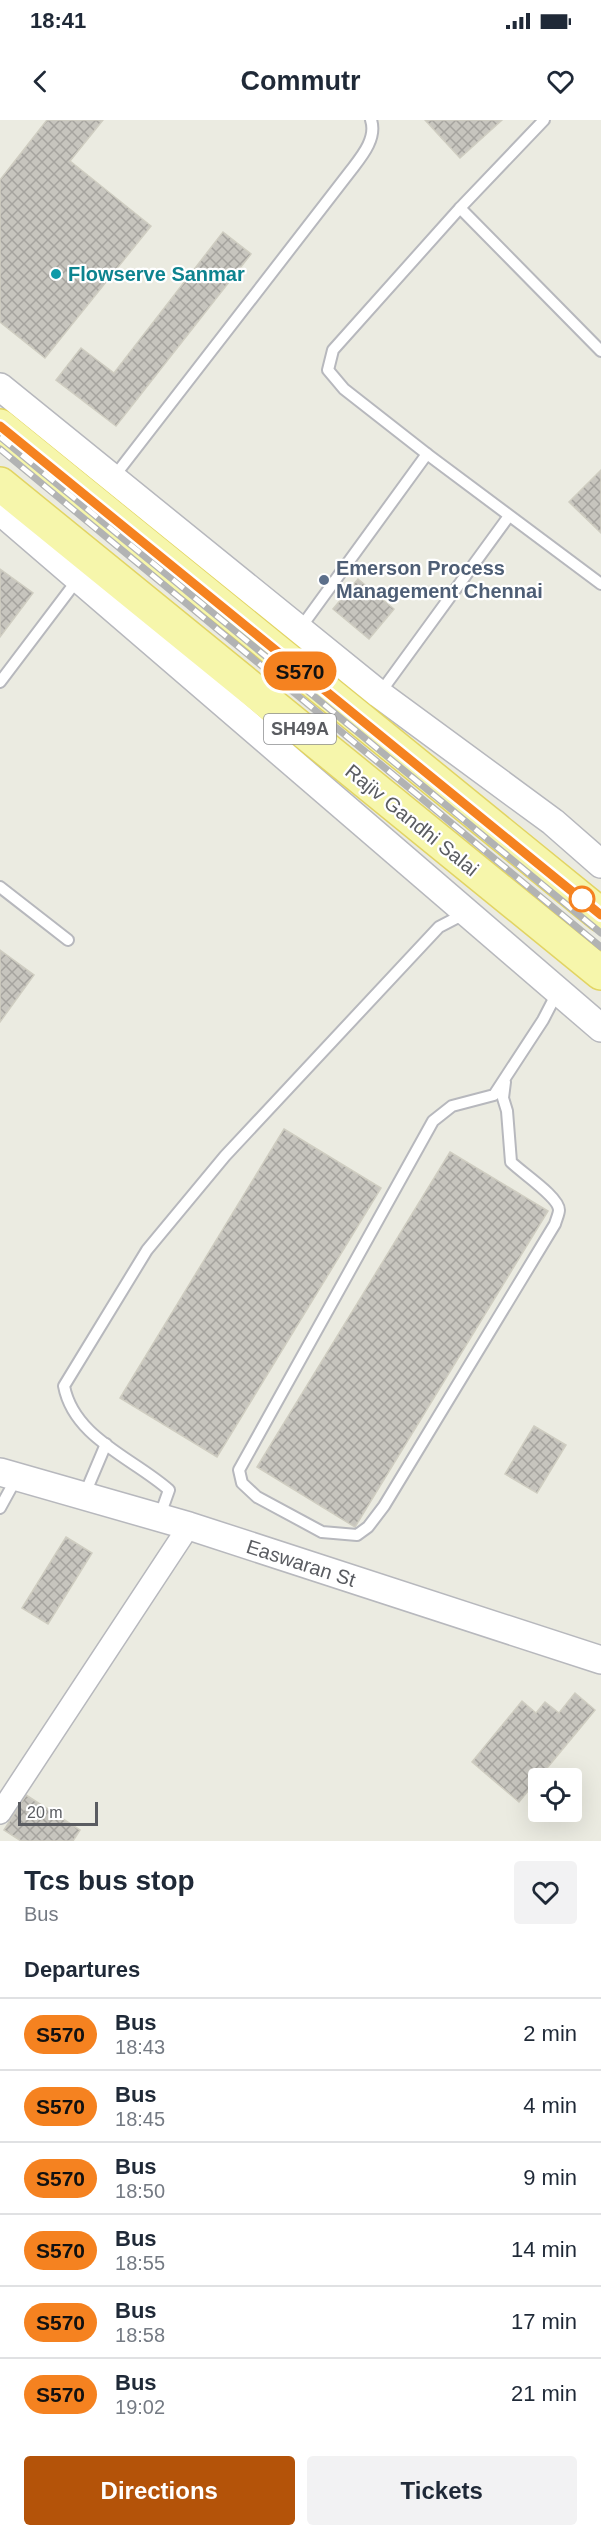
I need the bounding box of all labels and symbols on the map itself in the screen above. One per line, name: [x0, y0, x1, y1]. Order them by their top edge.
place label: Flowserve Sanmar: [68, 263, 245, 285]
marker: Flowserve Sanmar: [49, 267, 63, 281]
place label: Emerson Process Management Chennai: [336, 557, 543, 602]
marker: Emerson Process Management Chennai: [317, 573, 331, 587]
line badge: S570: [258, 652, 342, 690]
road number: SH49A: [264, 714, 336, 744]
street label: Rajiv Gandhi Salai: [341, 760, 483, 880]
unlabelled marker: [569, 886, 595, 912]
street label: Easwaran St: [244, 1535, 359, 1591]
scale bar: [18, 1799, 98, 1826]

